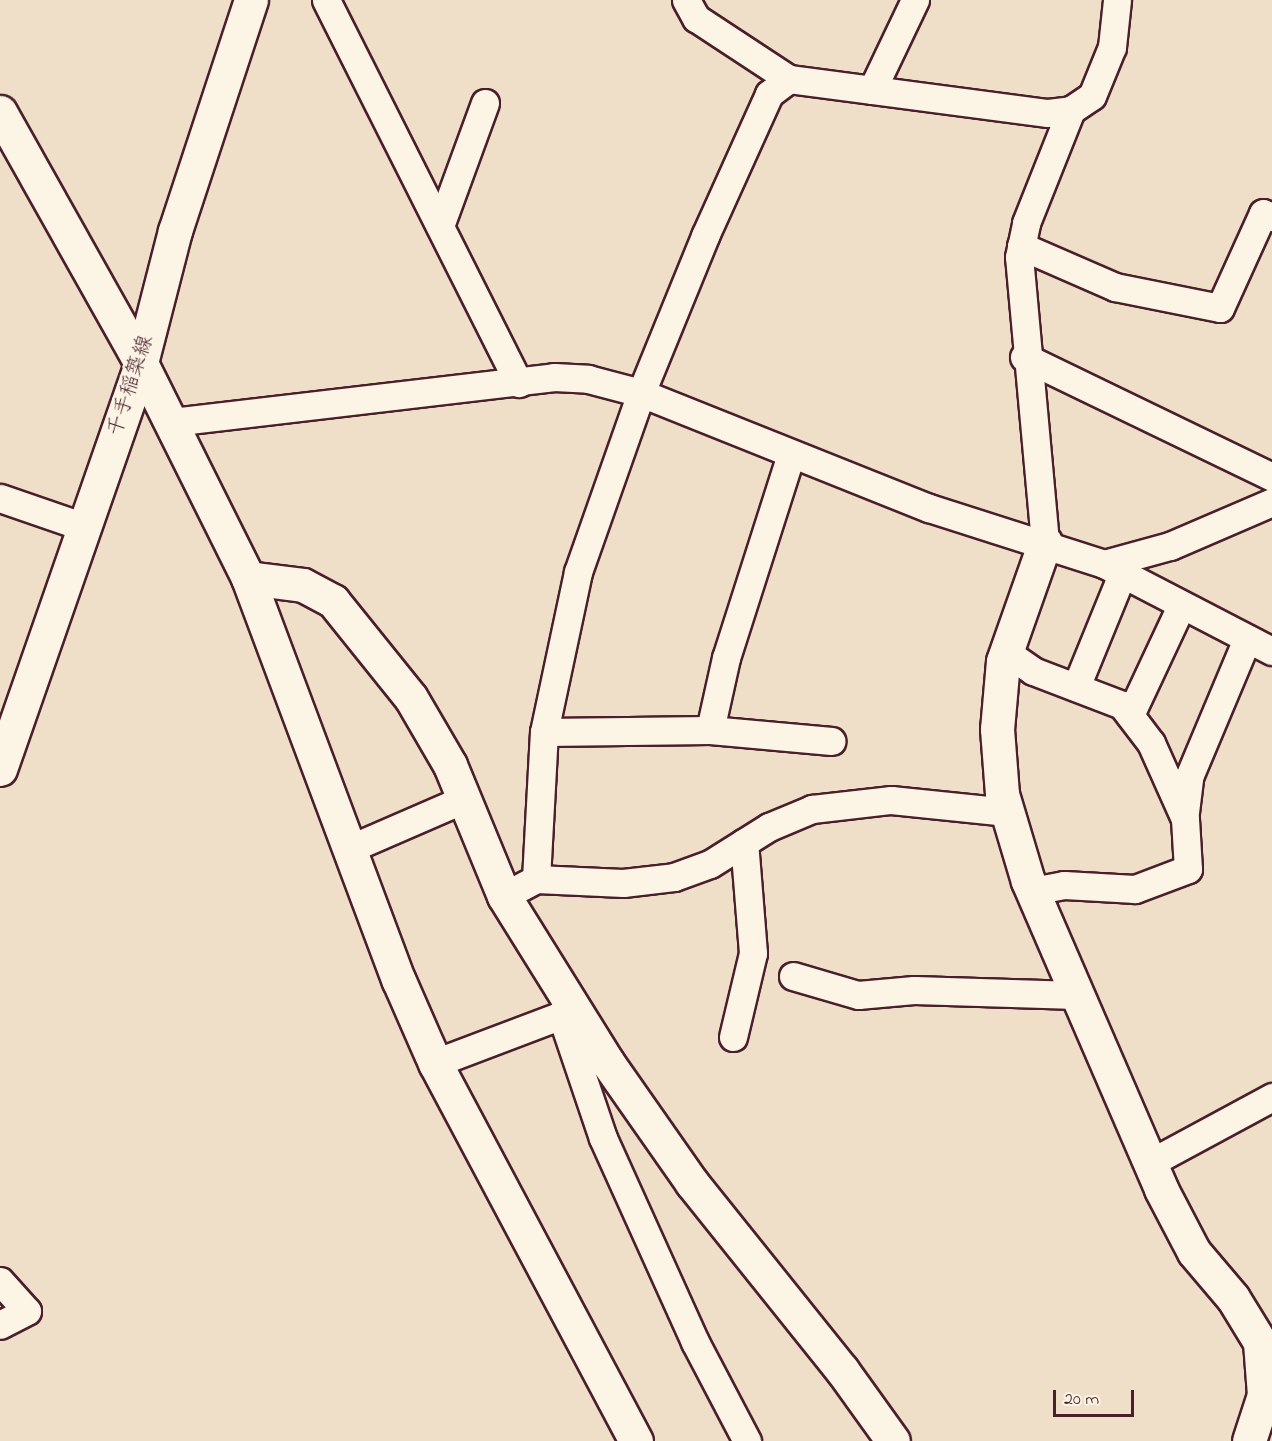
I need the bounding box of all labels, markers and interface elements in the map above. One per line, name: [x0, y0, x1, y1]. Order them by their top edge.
street label: 千手稲築線: [103, 332, 159, 440]
scale bar: [1056, 1378, 1137, 1416]
text: 20 m: [1064, 1387, 1099, 1413]

